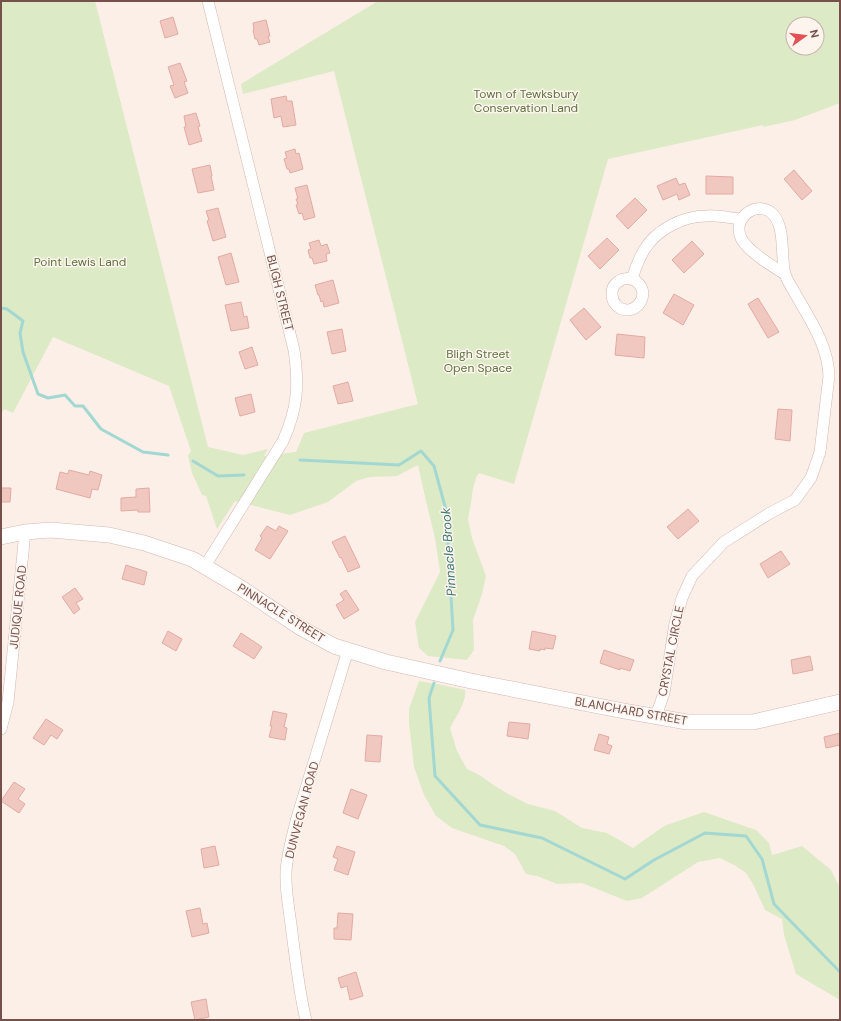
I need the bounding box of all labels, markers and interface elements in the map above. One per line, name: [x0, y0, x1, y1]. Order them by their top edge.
north arrow: [785, 16, 825, 56]
text: N: [807, 28, 822, 39]
park label: Town of Tewksbury Conservation Land: [474, 86, 579, 116]
street label: BLIGH STREET: [263, 253, 297, 333]
park label: Point Lewis Land: [34, 254, 126, 270]
park label: Bligh Street Open Space: [444, 346, 512, 376]
water label: Pinnacle Brook: [437, 507, 460, 597]
street label: JUDIQUE ROAD: [6, 564, 30, 650]
street label: PINNACLE STREET: [235, 580, 328, 646]
street label: CRYSTAL CIRCLE: [654, 604, 688, 698]
street label: BLANCHARD STREET: [573, 693, 689, 729]
street label: DUNVEGAN ROAD: [281, 760, 323, 860]

